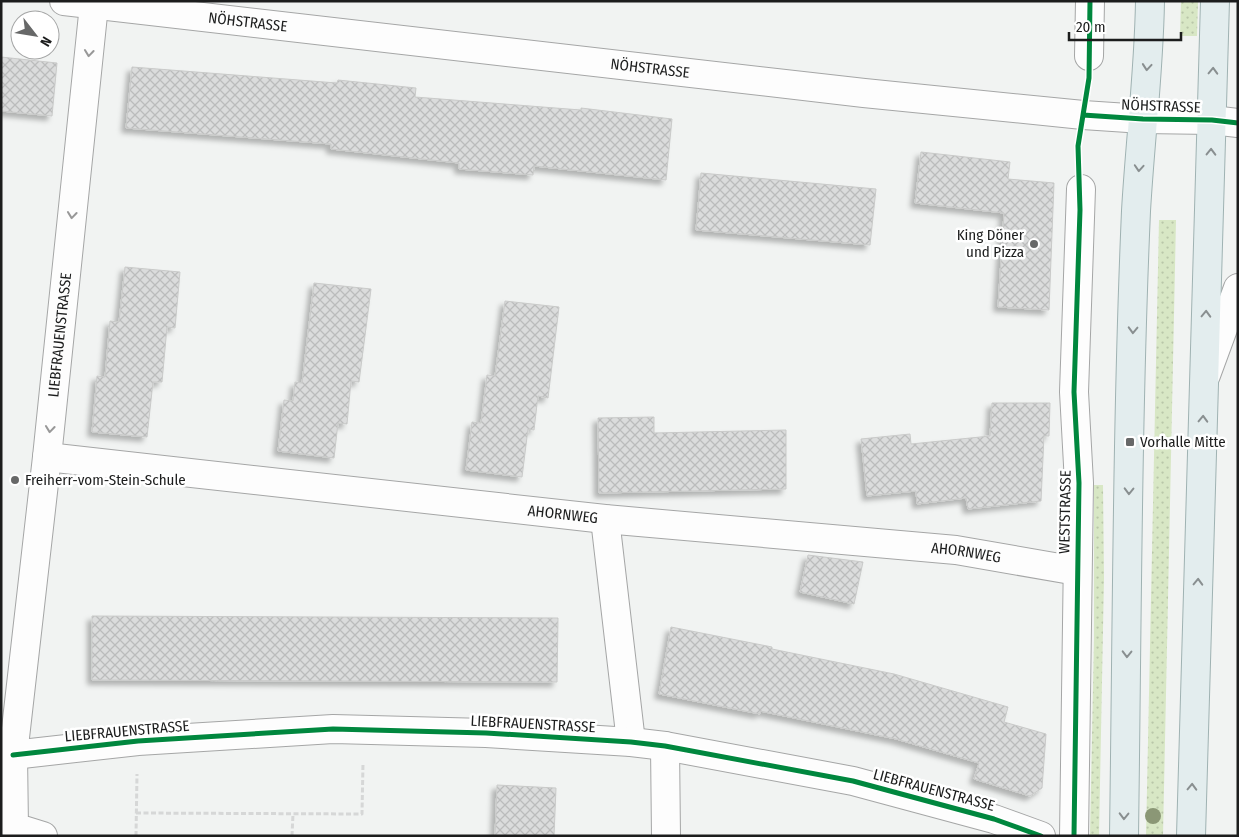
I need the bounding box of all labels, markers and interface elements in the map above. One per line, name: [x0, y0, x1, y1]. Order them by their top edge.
street label: NÖHSTRASSE: [207, 9, 288, 36]
north arrow: [10, 10, 60, 60]
scale bar: [1069, 10, 1182, 42]
text: 20 m: [1076, 18, 1106, 36]
text: N: [36, 33, 55, 49]
one-way arrow: [84, 50, 95, 58]
street label: NÖHSTRASSE: [610, 55, 691, 82]
one-way arrow: [1142, 64, 1153, 72]
one-way arrow: [1208, 67, 1218, 75]
street label: NÖHSTRASSE: [1121, 96, 1201, 116]
one-way arrow: [1206, 148, 1216, 156]
one-way arrow: [1134, 164, 1145, 172]
one-way arrow: [67, 211, 78, 219]
place label: King Döner und Pizza: [957, 226, 1025, 261]
marker: King Döner und Pizza: [1028, 238, 1040, 250]
street label: LIEBFRAUENSTRASSE: [44, 272, 75, 398]
one-way arrow: [1201, 310, 1211, 318]
one-way arrow: [1128, 326, 1138, 334]
one-way arrow: [1197, 415, 1208, 423]
one-way arrow: [45, 425, 56, 433]
place label: Vorhalle Mitte: [1140, 433, 1226, 451]
marker: Vorhalle Mitte: [1124, 436, 1136, 448]
street label: WESTSTRASSE: [1055, 470, 1075, 554]
place label: Freiherr-vom-Stein-Schule: [25, 471, 186, 489]
marker: Freiherr-vom-Stein-Schule: [9, 474, 21, 486]
one-way arrow: [1124, 488, 1134, 495]
street label: AHORNWEG: [527, 501, 599, 527]
street label: AHORNWEG: [930, 539, 1002, 567]
one-way arrow: [1193, 577, 1203, 585]
one-way arrow: [1122, 650, 1132, 658]
street label: LIEBFRAUENSTRASSE: [470, 712, 596, 736]
street label: LIEBFRAUENSTRASSE: [64, 717, 190, 745]
street label: LIEBFRAUENSTRASSE: [871, 765, 997, 815]
one-way arrow: [1187, 783, 1198, 791]
one-way arrow: [1119, 812, 1129, 820]

